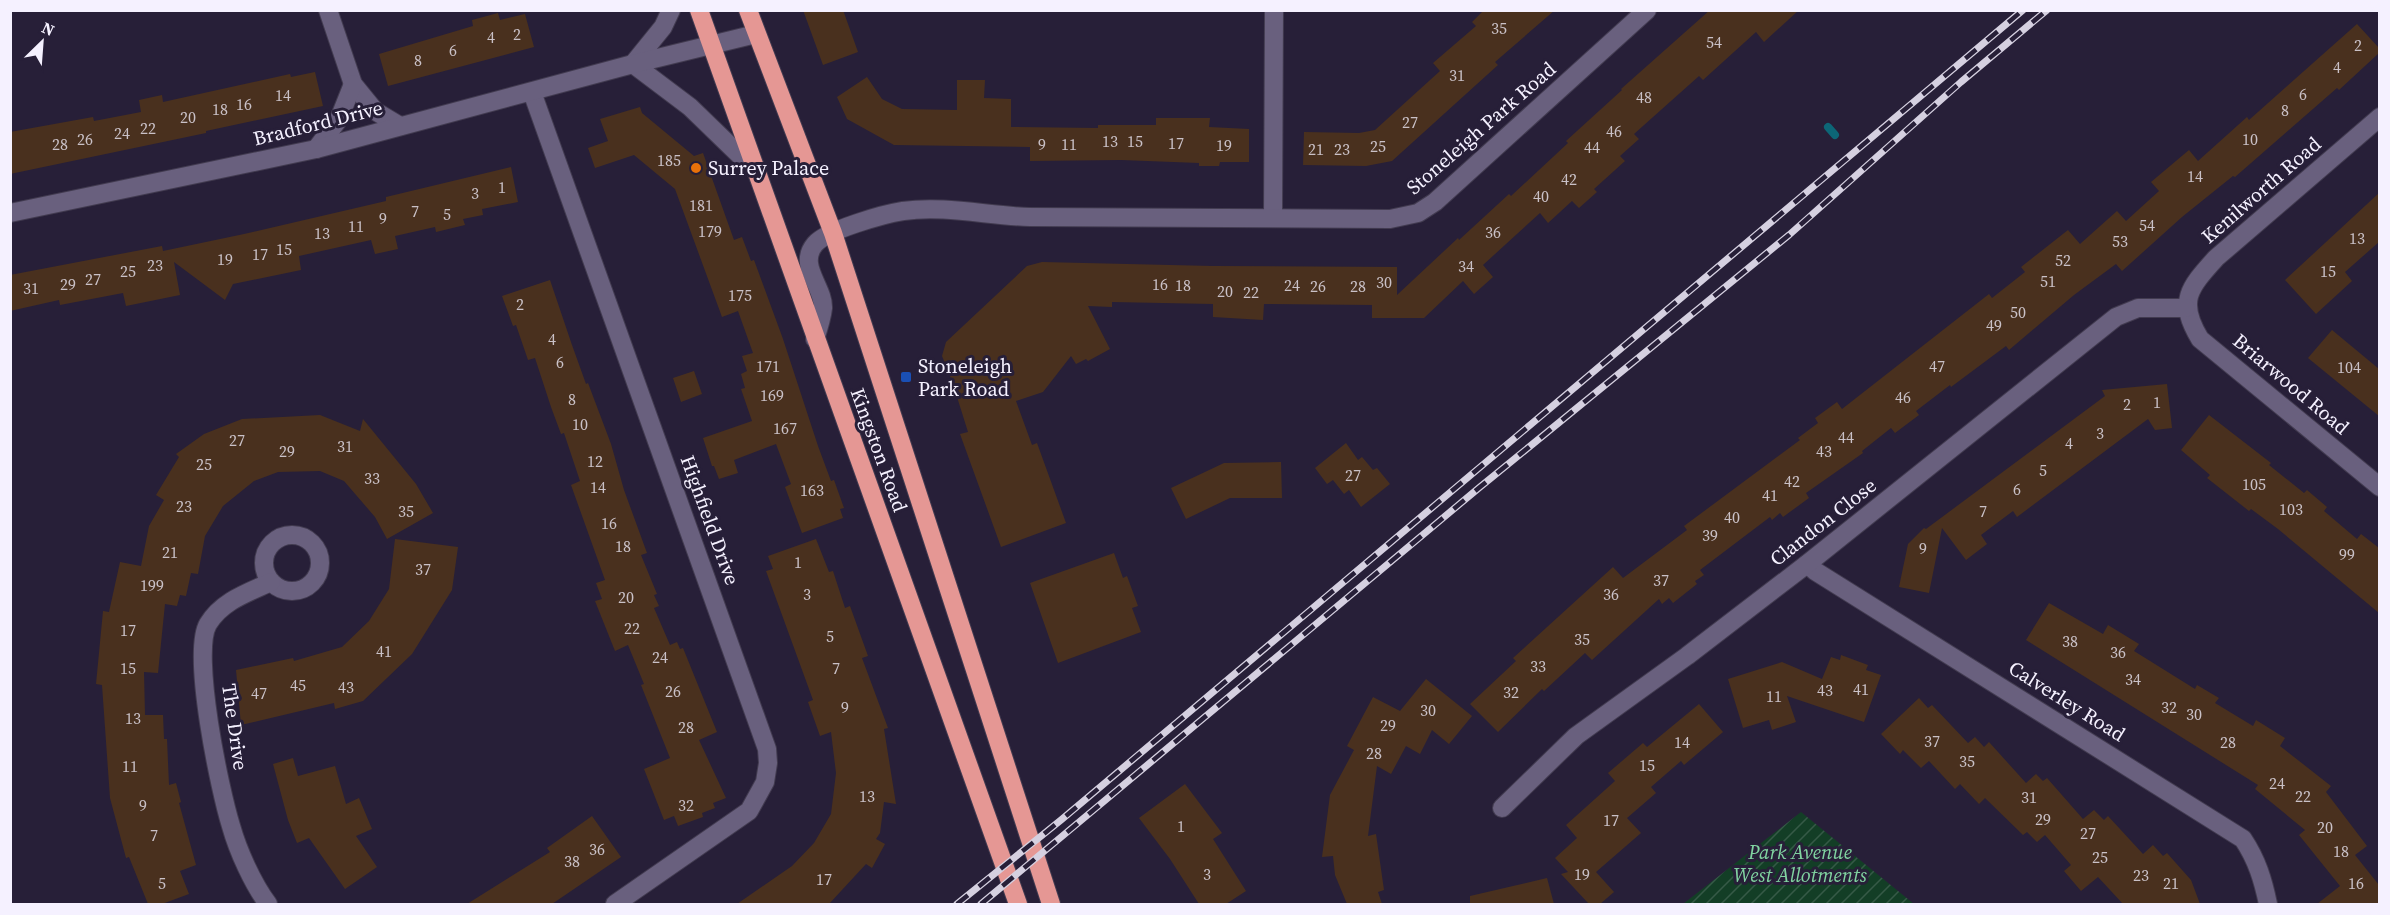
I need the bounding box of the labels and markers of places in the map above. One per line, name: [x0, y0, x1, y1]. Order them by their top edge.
place label: Surrey Palace: [708, 154, 829, 182]
marker: Surrey Palace: [689, 161, 703, 175]
place label: Stoneleigh Park Road: [918, 352, 1012, 403]
marker: Stoneleigh Park Road: [899, 370, 913, 384]

